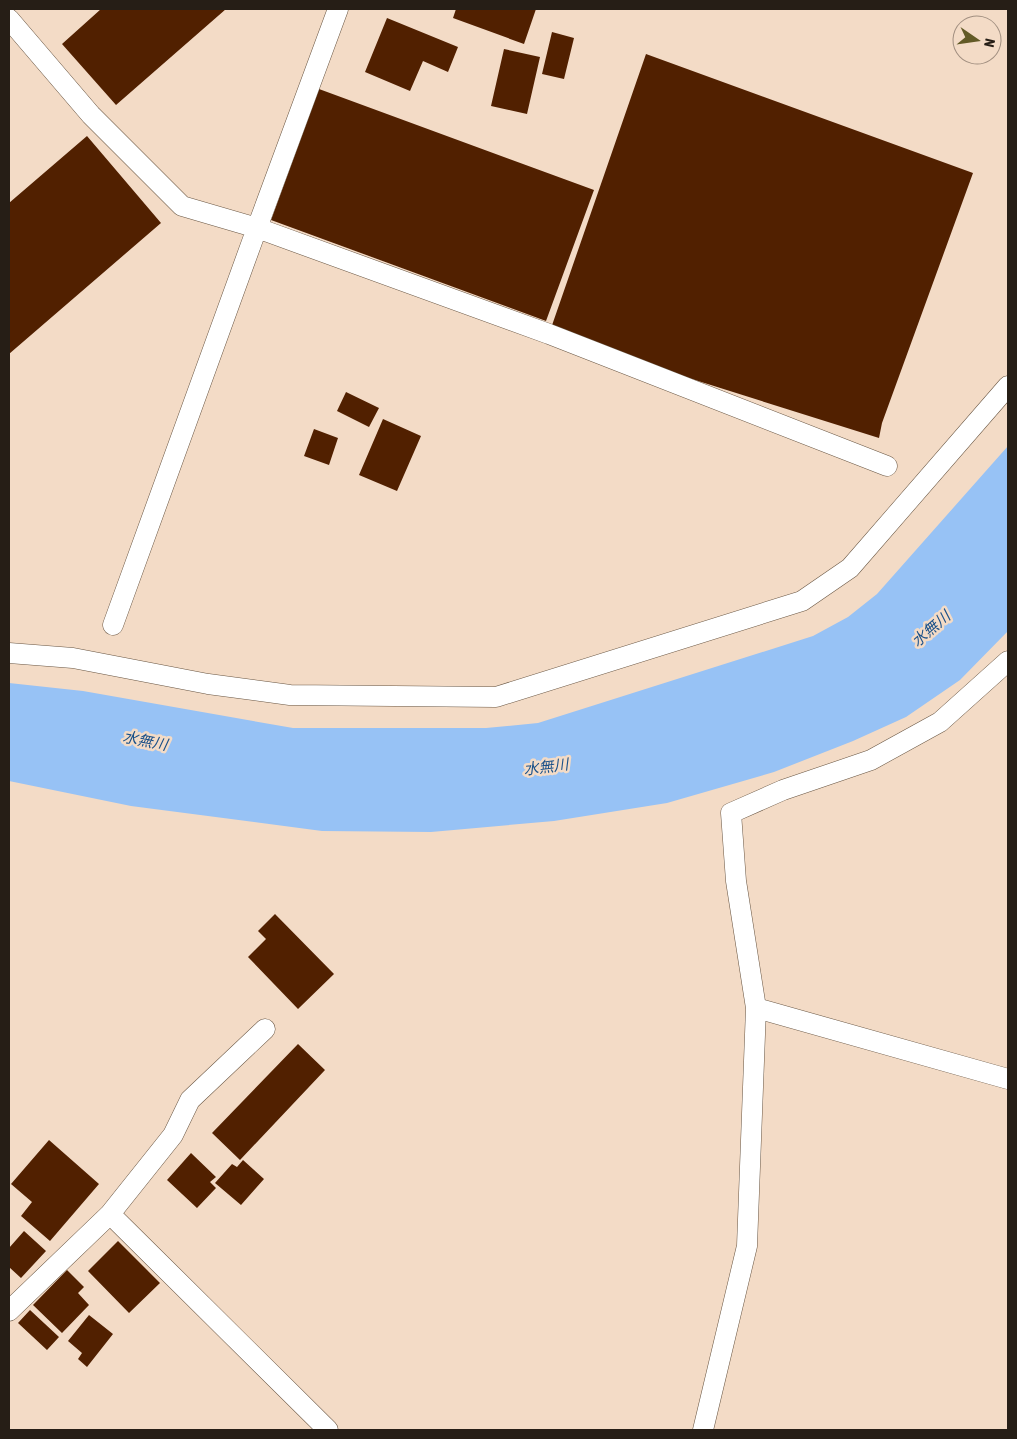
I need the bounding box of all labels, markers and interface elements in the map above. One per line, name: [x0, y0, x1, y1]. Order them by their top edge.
north arrow: [952, 15, 1002, 65]
text: N: [981, 37, 998, 49]
water label: 水無川: [908, 606, 955, 650]
water label: 水無川: [121, 728, 171, 754]
water label: 水無川: [523, 755, 571, 778]

